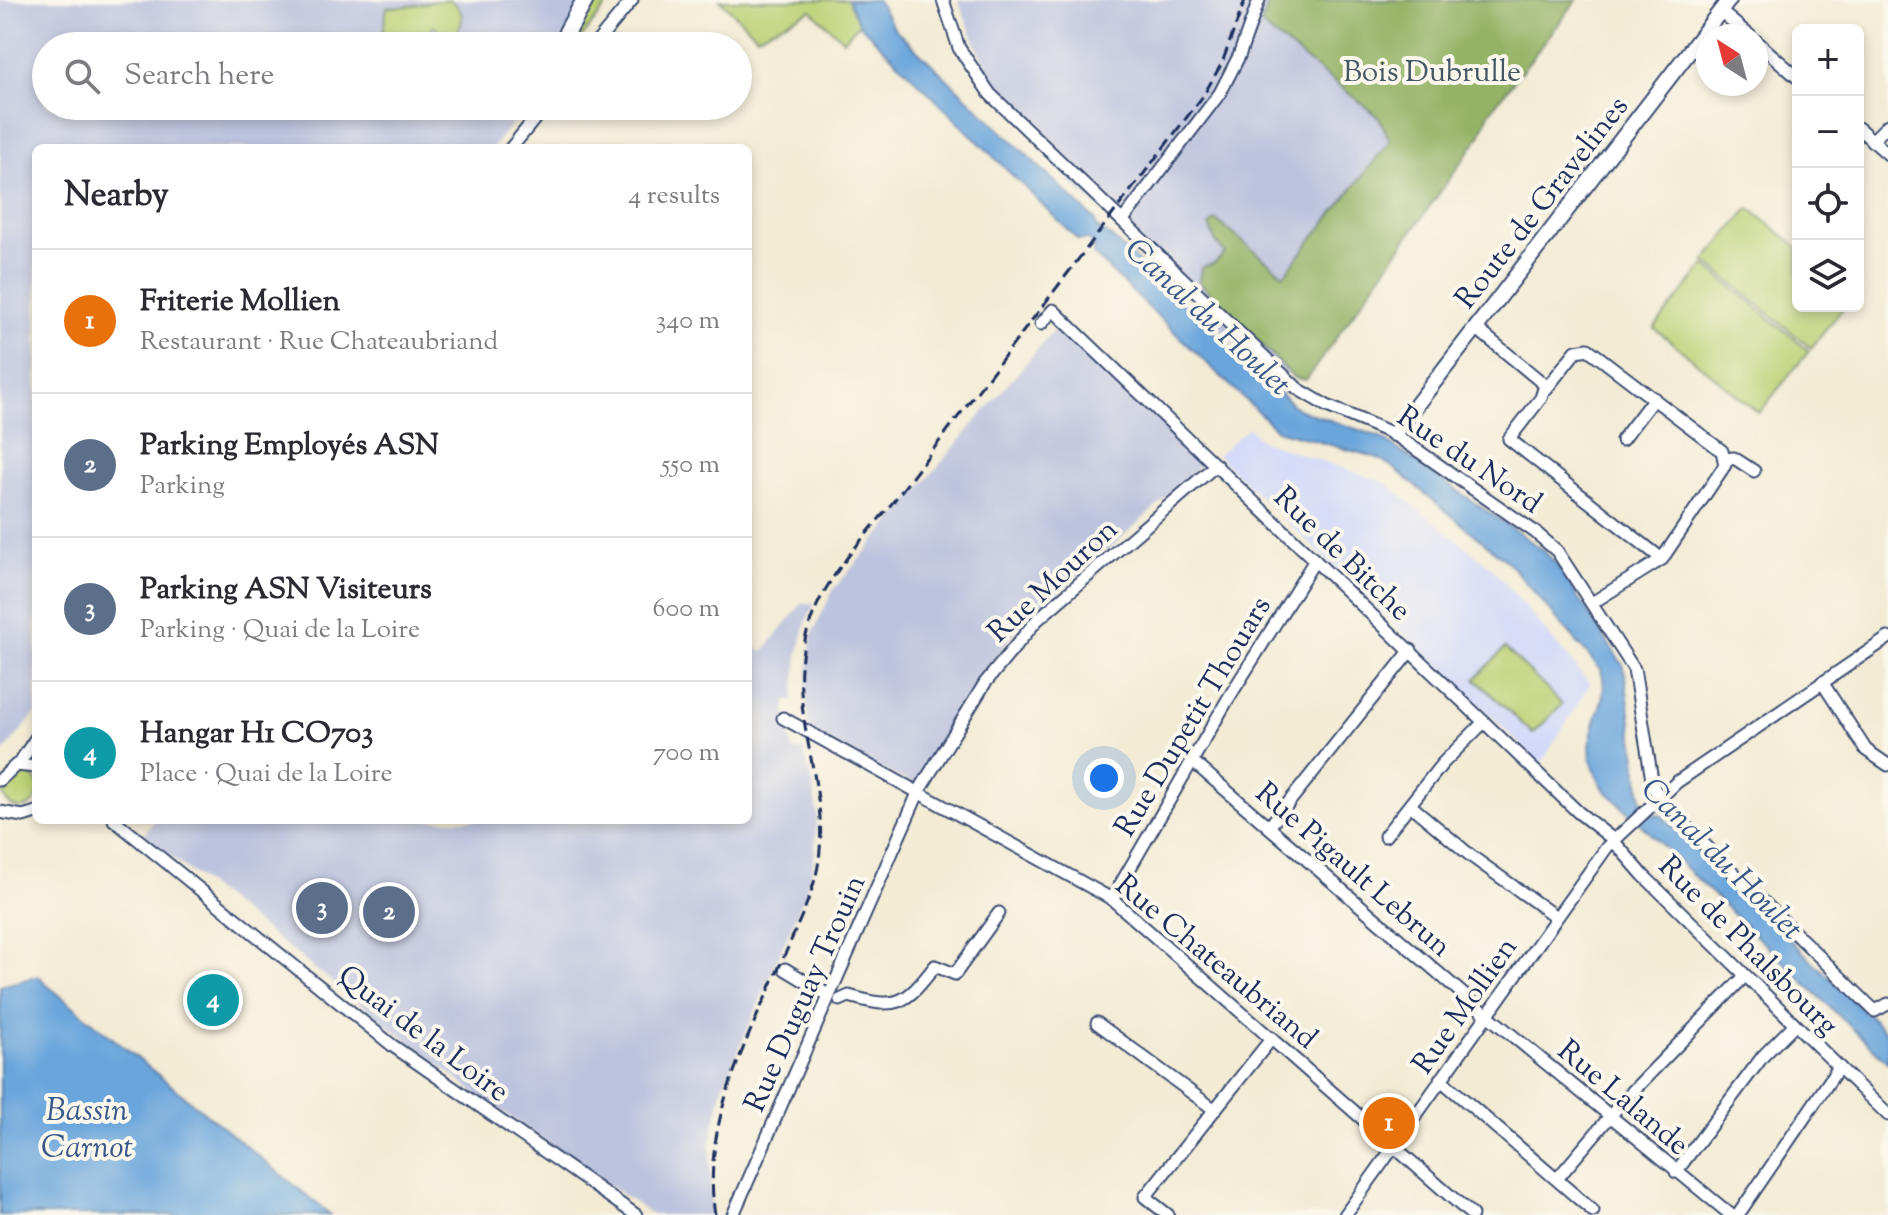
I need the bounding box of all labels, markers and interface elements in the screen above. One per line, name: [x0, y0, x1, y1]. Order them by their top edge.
north arrow: [1696, 24, 1768, 96]
map controls: [1792, 24, 1864, 312]
button: +: [1792, 24, 1864, 96]
search box: [32, 32, 752, 120]
park label: Bois Dubrulle: [1343, 52, 1521, 95]
icon: search: [60, 54, 104, 98]
text: Search here: [124, 55, 274, 98]
street label: Route de Gravelines: [1446, 88, 1640, 319]
button: −: [1792, 96, 1864, 168]
button: locate: [1792, 168, 1864, 240]
text: Nearby: [64, 172, 169, 221]
text: 4 results: [628, 178, 720, 215]
water label: Canal du Houlet: [1113, 229, 1301, 408]
button: layers: [1792, 240, 1864, 312]
text: Friterie Mollien: [140, 281, 340, 324]
text: 1: [86, 303, 94, 340]
text: 340 m: [656, 303, 720, 340]
text: Restaurant · Rue Chateaubriand: [140, 324, 498, 361]
street label: Rue du Nord: [1387, 397, 1550, 526]
text: Parking Employés ASN: [140, 425, 439, 468]
text: 2: [84, 447, 96, 484]
text: 550 m: [661, 447, 720, 484]
text: Parking: [140, 468, 225, 505]
street label: Rue de Bitche: [1262, 478, 1420, 632]
street label: Rue Mouron: [979, 510, 1129, 654]
text: Parking ASN Visiteurs: [140, 569, 432, 612]
street label: Rue Dupetit Thouars: [1105, 589, 1283, 846]
text: 3: [85, 591, 95, 628]
text: 600 m: [653, 591, 720, 628]
text: Parking · Quai de la Loire: [140, 612, 420, 649]
text: Hangar H1 CO703: [140, 713, 373, 756]
text: 4: [83, 735, 97, 772]
text: 700 m: [653, 735, 720, 772]
text: Place · Quai de la Loire: [140, 756, 393, 793]
your location: [1084, 758, 1124, 798]
water label: Canal du Houlet: [1629, 768, 1813, 952]
street label: Rue Pigault Lebrun: [1245, 773, 1460, 969]
street label: Rue de Phalsbourg: [1647, 847, 1847, 1047]
street label: Rue Chateaubriand: [1105, 865, 1326, 1061]
street label: Rue Duguay Trouin: [735, 868, 878, 1120]
pin: 3: [296, 878, 348, 938]
pin: 2: [363, 882, 415, 942]
street label: Rue Mollien: [1403, 929, 1529, 1084]
street label: Quai de la Loire: [328, 956, 517, 1114]
pin: 4: [187, 970, 239, 1030]
street label: Rue Lalande: [1547, 1031, 1698, 1167]
water label: Bassin Carnot: [41, 1089, 133, 1172]
pin: 1: [1363, 1093, 1415, 1153]

